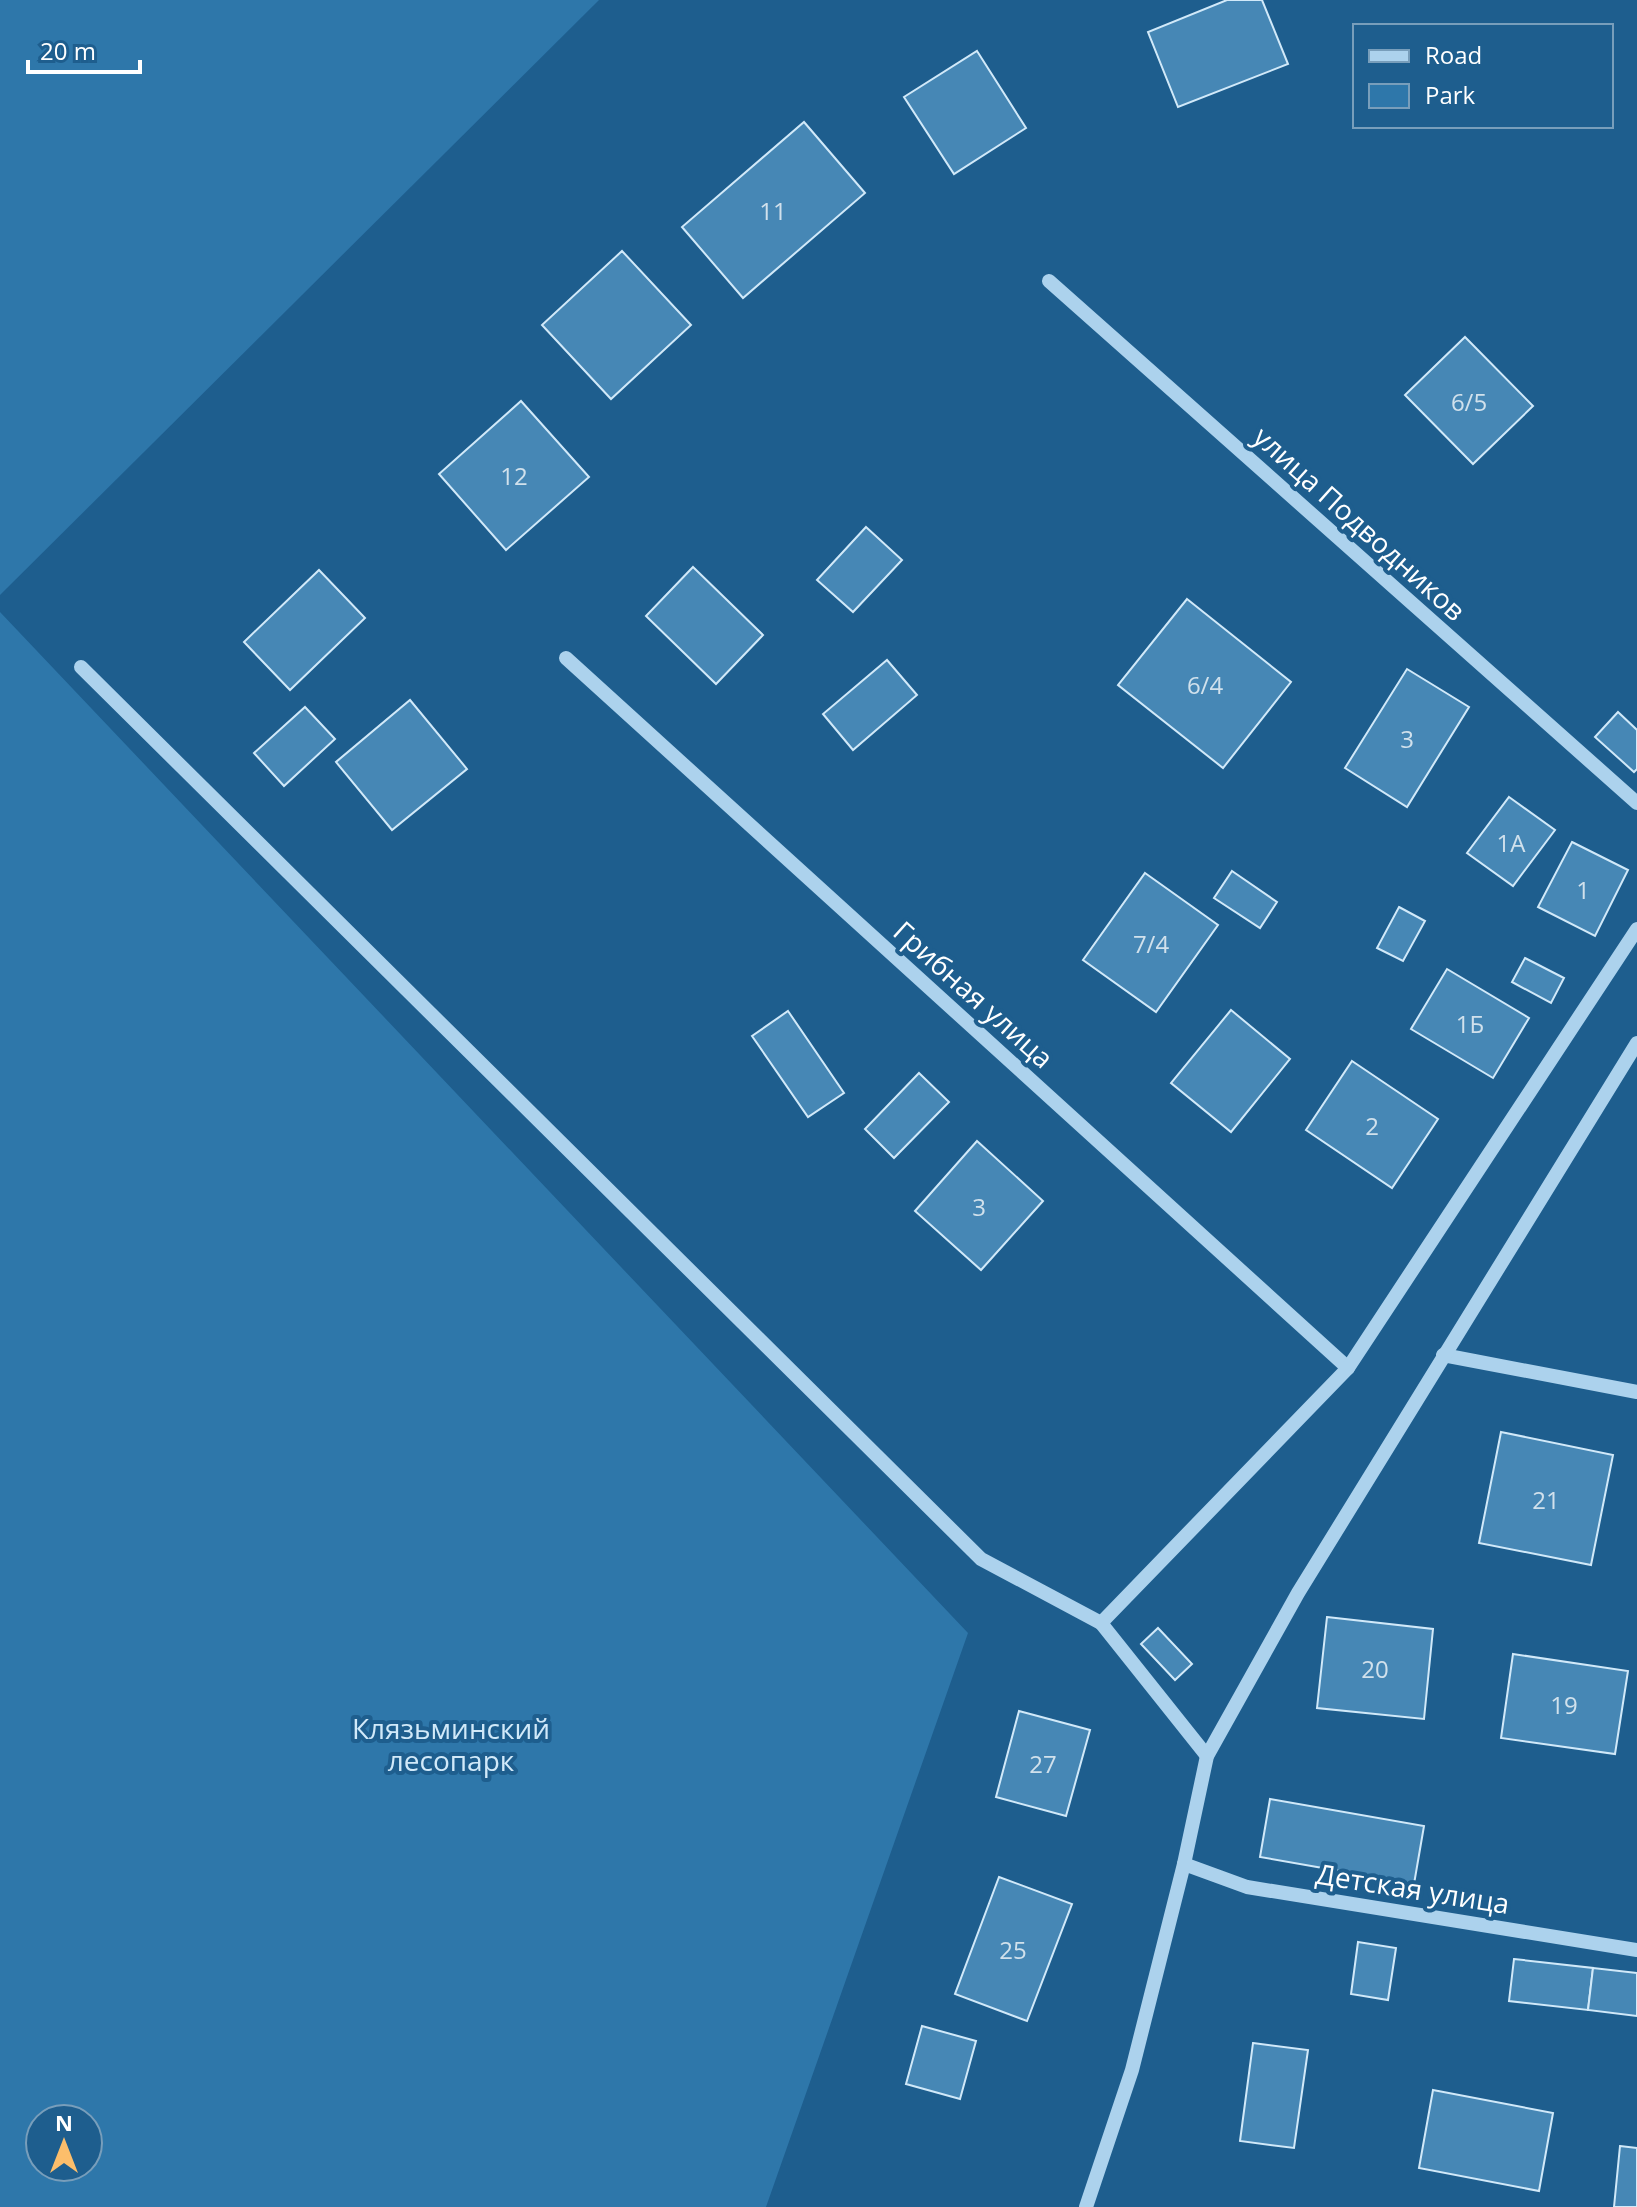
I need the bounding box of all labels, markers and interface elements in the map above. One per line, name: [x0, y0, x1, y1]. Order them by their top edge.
scale bar: [28, 24, 140, 74]
legend: [1353, 24, 1613, 128]
text: 20 m: [40, 34, 96, 67]
text: Road: [1425, 38, 1482, 71]
text: Park: [1425, 78, 1476, 111]
house number: 11: [759, 194, 787, 227]
house number: 6/5: [1451, 385, 1487, 418]
street label: улица Подводников: [1246, 417, 1474, 629]
house number: 12: [500, 459, 528, 492]
house number: 6/4: [1187, 668, 1223, 701]
house number: 3: [1400, 722, 1414, 755]
house number: 1А: [1497, 826, 1526, 859]
house number: 1: [1576, 873, 1590, 906]
street label: Грибная улица: [886, 912, 1062, 1076]
house number: 7/4: [1133, 927, 1169, 960]
house number: 1Б: [1456, 1007, 1484, 1040]
house number: 2: [1365, 1109, 1379, 1142]
house number: 3: [972, 1190, 986, 1223]
house number: 21: [1532, 1483, 1560, 1516]
house number: 20: [1361, 1652, 1389, 1685]
house number: 19: [1550, 1688, 1578, 1721]
park label: Клязьминский лесопарк: [352, 1709, 550, 1779]
house number: 27: [1029, 1747, 1057, 1780]
street label: Детская улица: [1314, 1854, 1512, 1922]
house number: 25: [999, 1933, 1027, 1966]
north arrow: [24, 2103, 104, 2183]
text: N: [55, 2107, 73, 2137]

